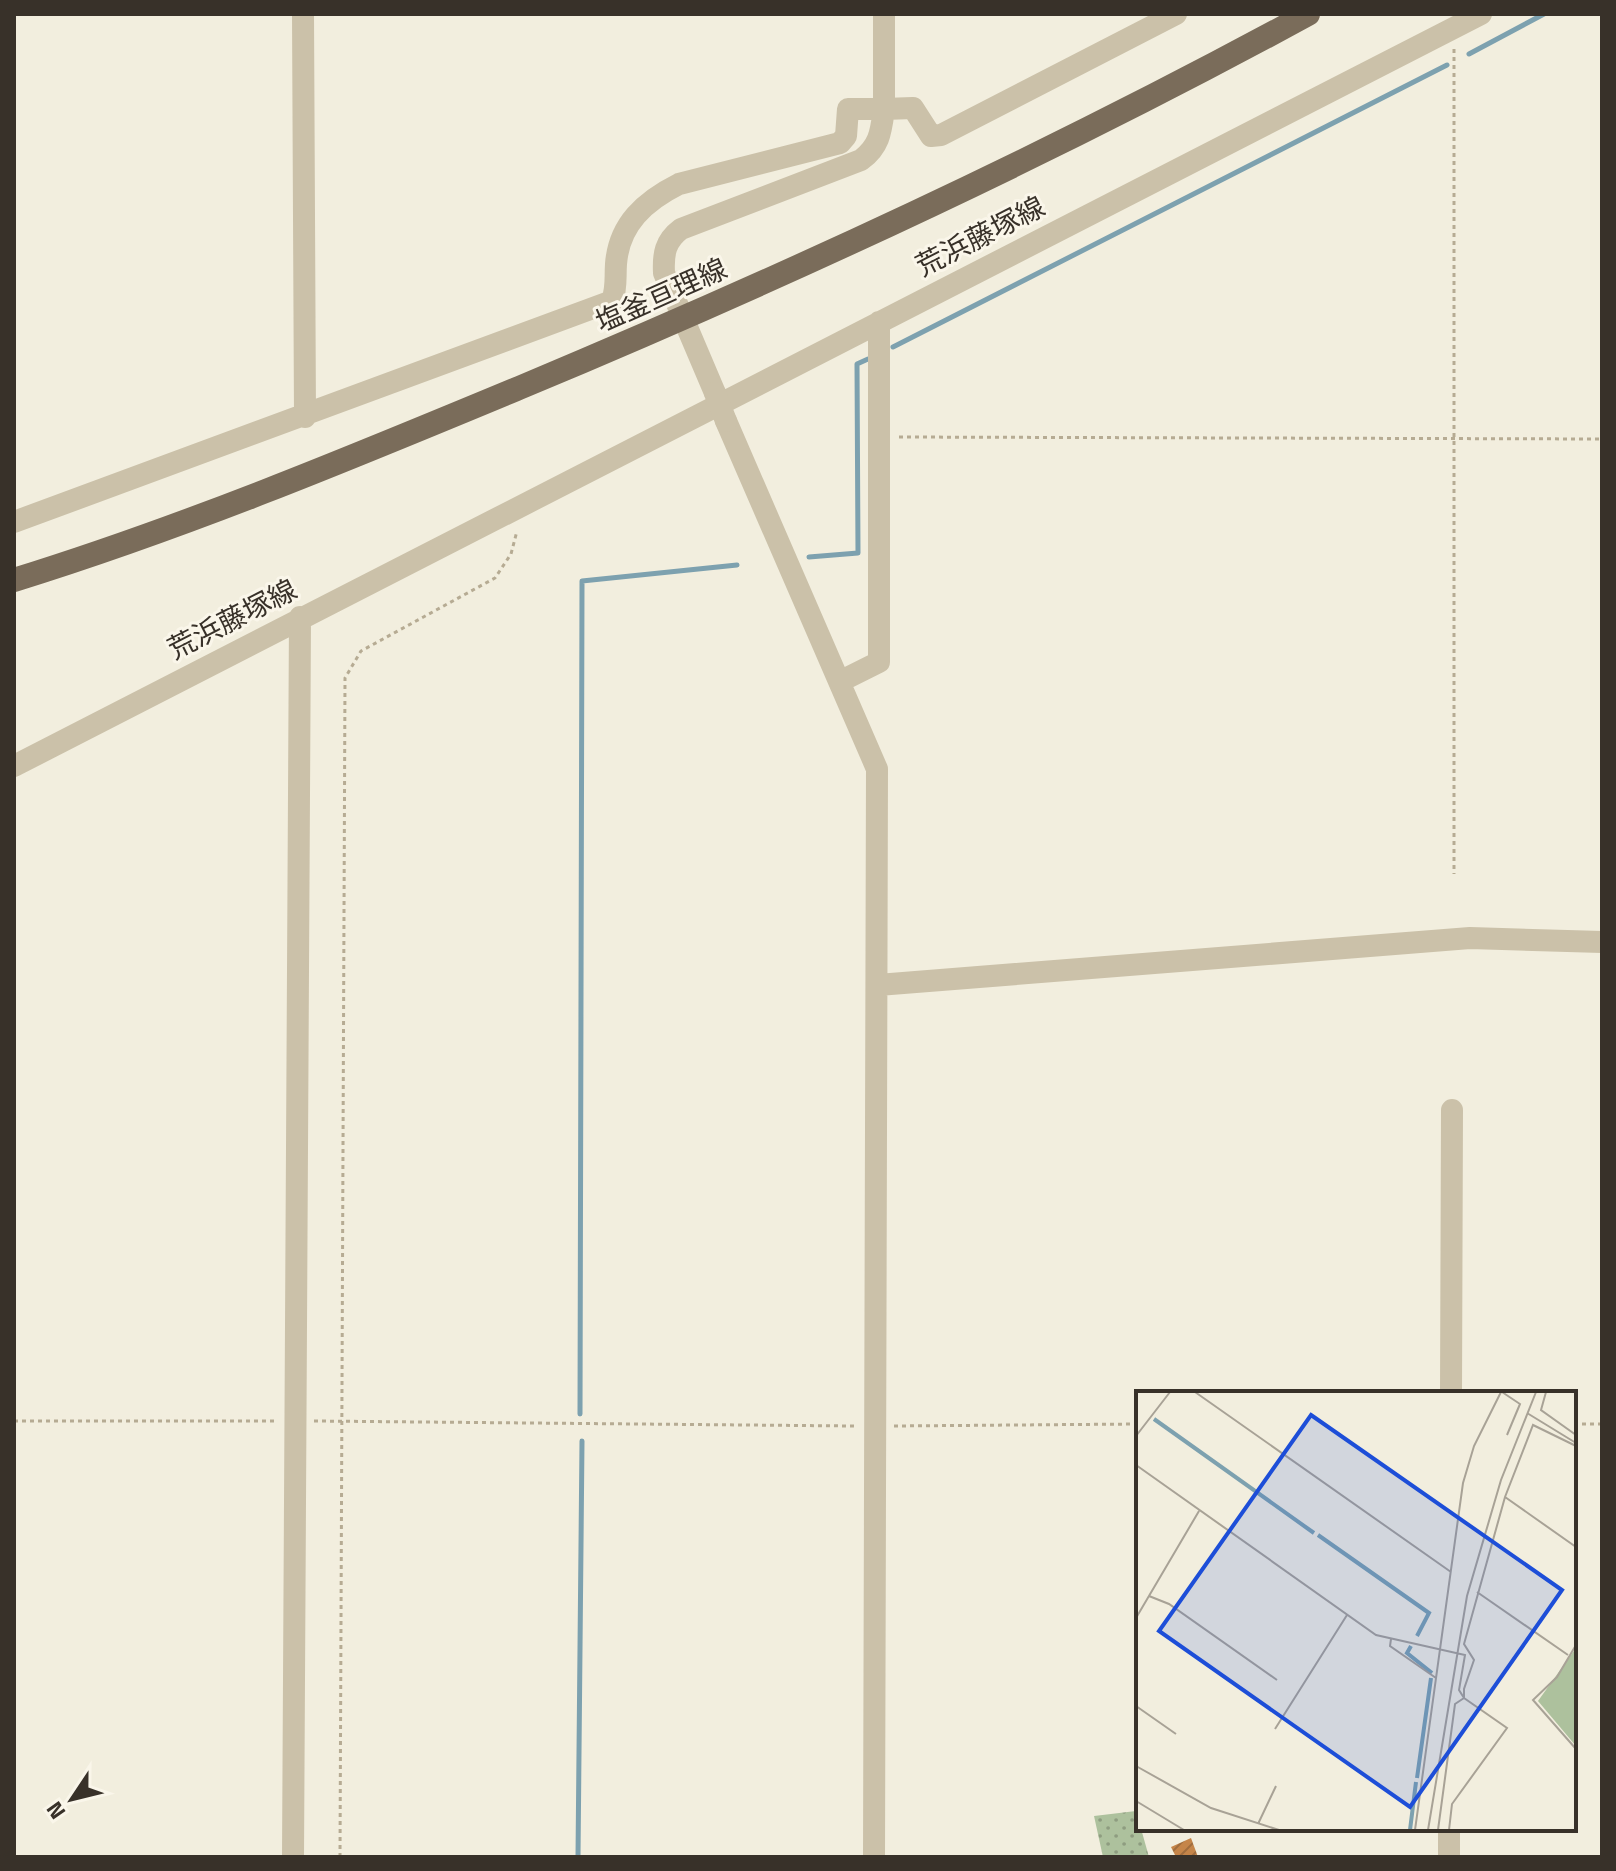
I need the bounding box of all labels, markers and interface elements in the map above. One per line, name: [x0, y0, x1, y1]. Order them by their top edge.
street label: 荒浜藤塚線: [908, 185, 1052, 286]
street label: 塩釜亘理線: [588, 246, 733, 343]
street label: 荒浜藤塚線: [160, 568, 304, 669]
inset map: [1136, 1391, 1576, 1831]
north arrow: [32, 1759, 112, 1839]
text: N: [37, 1794, 74, 1826]

